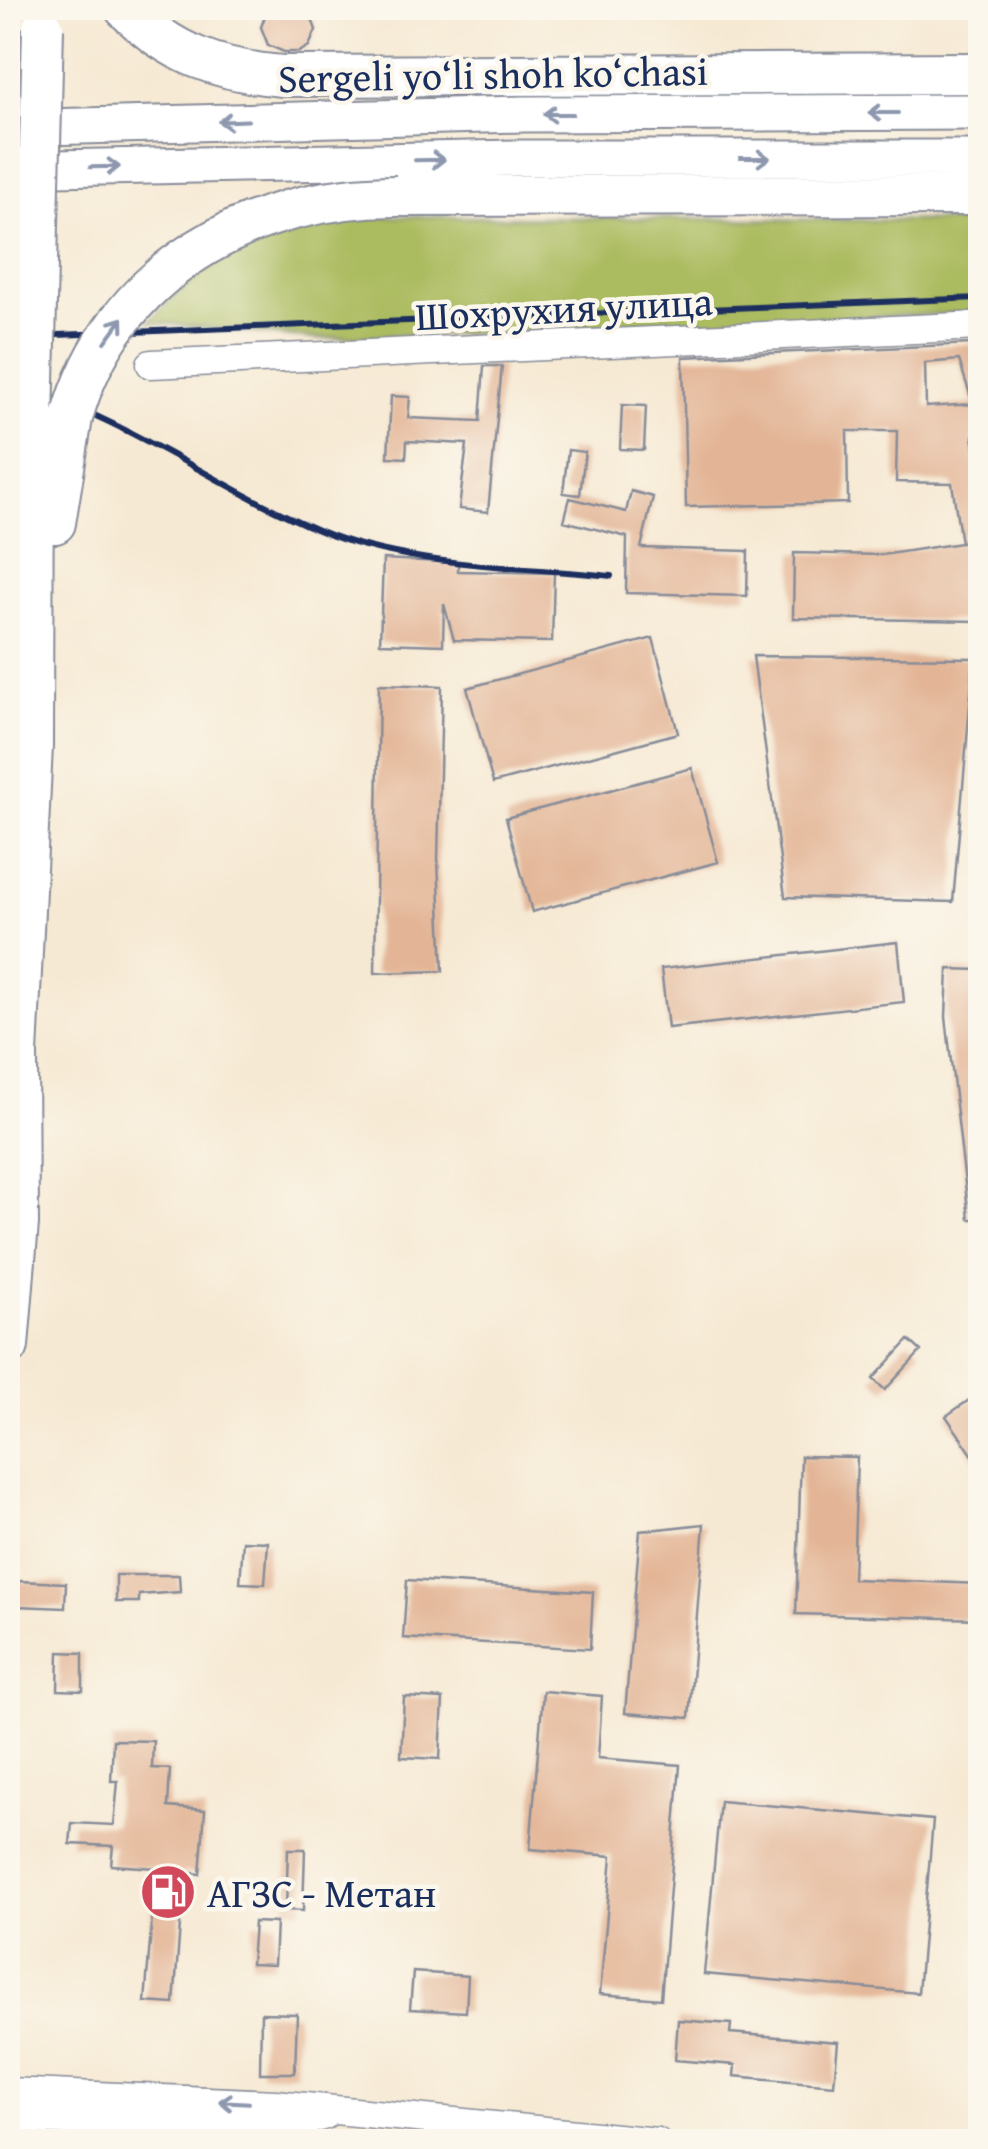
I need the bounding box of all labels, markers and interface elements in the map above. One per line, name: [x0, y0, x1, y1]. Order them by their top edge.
street label: Sergeli yo‘li shoh ko‘chasi: [277, 41, 709, 107]
one-way arrow: [543, 104, 576, 124]
one-way arrow: [868, 104, 900, 122]
one-way arrow: [218, 112, 250, 131]
one-way arrow: [738, 148, 770, 168]
one-way arrow: [413, 151, 445, 170]
one-way arrow: [88, 157, 120, 176]
street label: Шохрухия улица: [414, 271, 714, 345]
one-way arrow: [103, 317, 124, 345]
fuel station icon: АГЗС - Метан: [138, 1862, 198, 1922]
place label: АГЗС - Метан: [207, 1863, 436, 1922]
one-way arrow: [218, 2092, 251, 2111]

